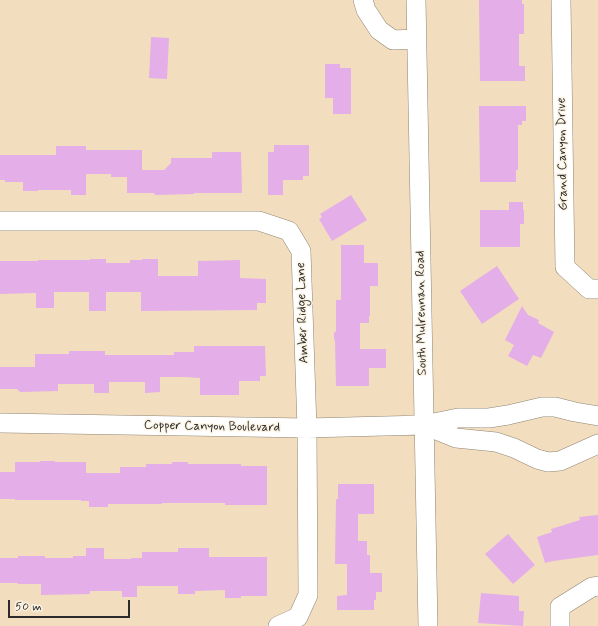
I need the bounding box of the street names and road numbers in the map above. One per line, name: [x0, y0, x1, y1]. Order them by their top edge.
street label: Grand Canyon Drive: [554, 97, 572, 211]
street label: South Mulrennan Road: [413, 250, 431, 376]
street label: Amber Ridge Lane: [293, 262, 313, 364]
street label: Copper Canyon Boulevard: [144, 418, 280, 436]

